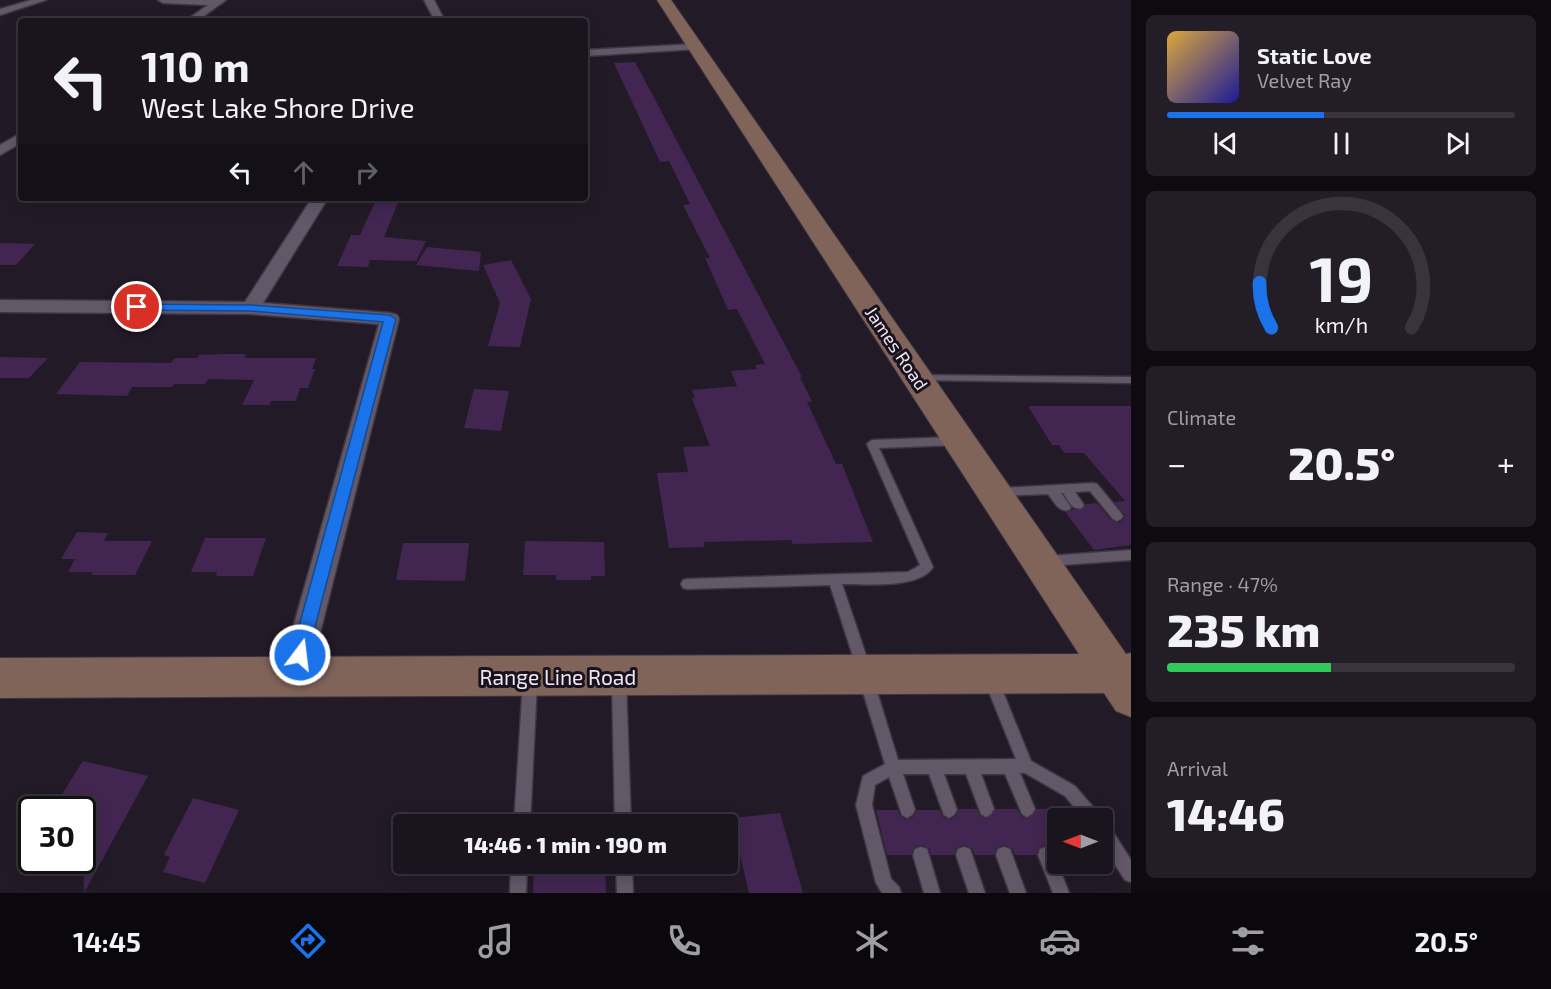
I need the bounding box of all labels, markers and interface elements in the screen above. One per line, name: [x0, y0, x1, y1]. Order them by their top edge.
text: 110 m: [141, 40, 250, 90]
icon: left: [42, 42, 120, 120]
text: Static Love: [1257, 42, 1372, 68]
text: Velvet Ray: [1257, 68, 1352, 92]
text: West Lake Shore Drive: [141, 91, 414, 123]
icon: previous: [1209, 127, 1242, 160]
icon: pause: [1325, 127, 1358, 160]
icon: next: [1441, 127, 1474, 160]
icon: left: [224, 156, 257, 189]
icon: ahead: [287, 156, 320, 189]
icon: right: [350, 156, 383, 189]
text: 19: [1309, 240, 1373, 315]
pin: [111, 281, 162, 332]
icon: arrive: [120, 290, 153, 323]
street label: James Road: [861, 302, 933, 394]
text: km/h: [1314, 312, 1368, 337]
text: Climate: [1167, 405, 1236, 429]
text: 20.5°: [1288, 435, 1395, 489]
text: −: [1167, 443, 1186, 483]
text: +: [1497, 443, 1515, 483]
text: Range · 47%: [1167, 572, 1278, 596]
text: 235 km: [1167, 602, 1320, 656]
position arrow: [268, 623, 332, 687]
street label: Range Line Road: [480, 664, 636, 689]
text: Arrival: [1167, 756, 1228, 780]
text: 14:46: [1167, 786, 1285, 840]
speed limit sign: 30: [18, 796, 96, 874]
north arrow: [1047, 808, 1113, 874]
map controls: [1047, 808, 1113, 874]
text: 14:46 · 1 min · 190 m: [464, 831, 667, 857]
icon: directions: [287, 920, 329, 962]
icon: music: [475, 920, 517, 962]
icon: phone: [663, 920, 705, 962]
icon: climate: [851, 920, 893, 962]
icon: car: [1039, 920, 1081, 962]
icon: filters: [1227, 920, 1269, 962]
text: 14:45: [73, 925, 141, 957]
text: 20.5°: [1414, 925, 1478, 957]

